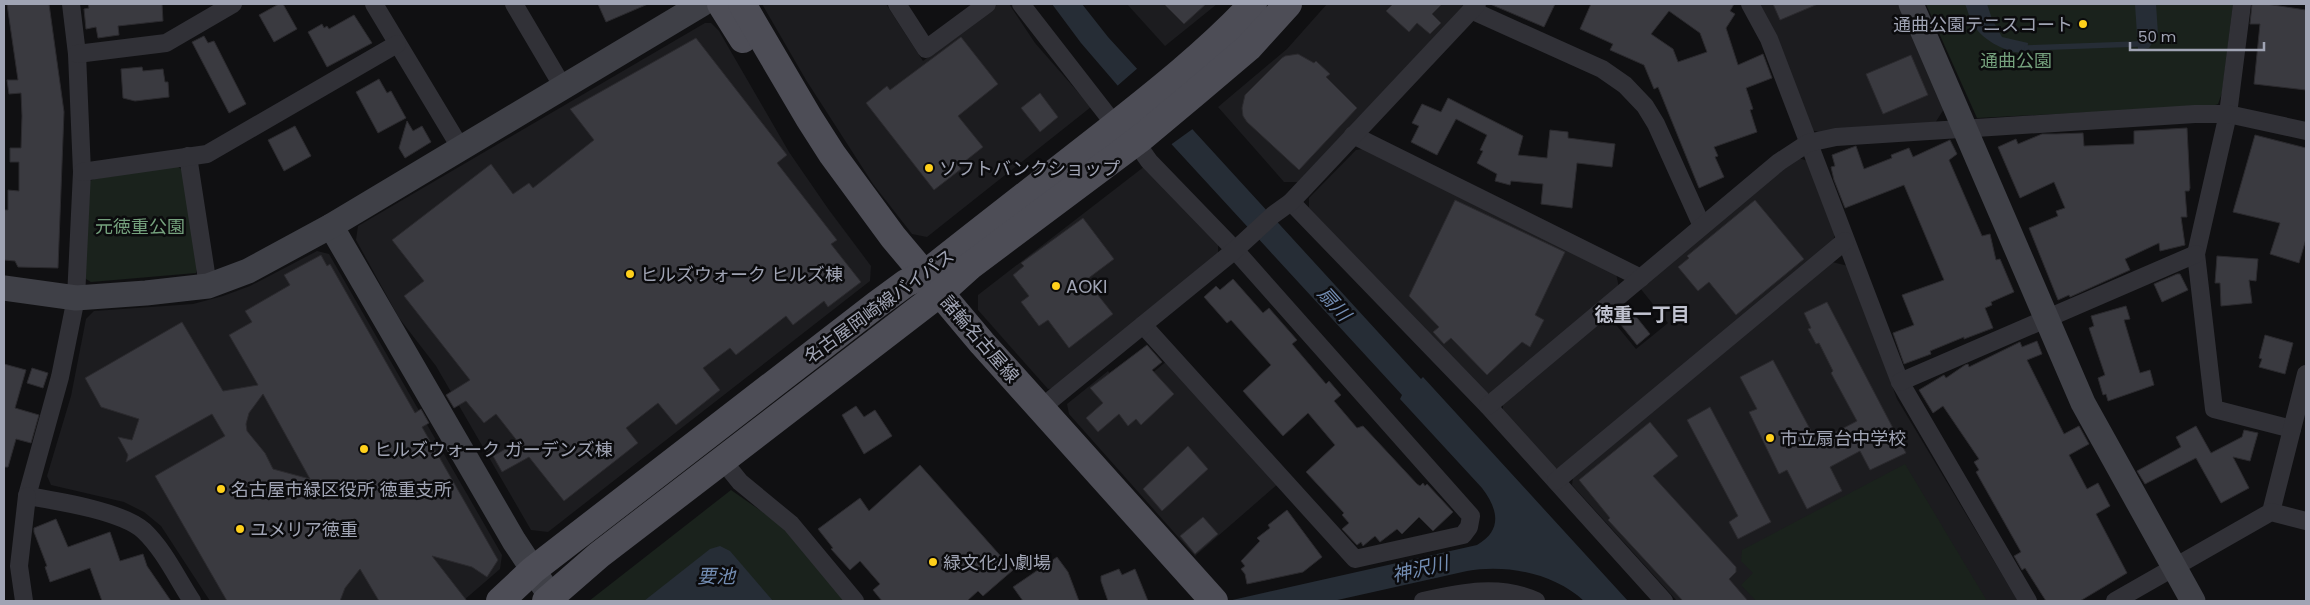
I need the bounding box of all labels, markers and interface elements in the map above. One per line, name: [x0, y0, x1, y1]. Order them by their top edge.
place label: 通曲公園テニスコート: [1893, 12, 2073, 37]
marker: 通曲公園テニスコート: [2077, 18, 2089, 30]
scale bar: [2130, 20, 2264, 52]
text: 50 m: [2138, 26, 2176, 47]
park label: 通曲公園: [1980, 48, 2052, 73]
place label: ソフトバンクショップ: [939, 156, 1120, 181]
marker: ソフトバンクショップ: [923, 162, 935, 174]
park label: 元徳重公園: [95, 214, 185, 239]
street label: 名古屋岡崎線バイパス: [799, 243, 959, 369]
place label: ヒルズウォーク ヒルズ棟: [640, 262, 843, 287]
marker: ヒルズウォーク ヒルズ棟: [624, 268, 636, 280]
place label: AOKI: [1066, 274, 1108, 299]
marker: AOKI: [1050, 280, 1062, 292]
water label: 扇川: [1311, 281, 1358, 329]
street label: 諸輪名古屋線: [935, 290, 1025, 388]
district label: 徳重一丁目: [1594, 301, 1690, 328]
place label: 市立扇台中学校: [1780, 426, 1906, 451]
marker: 市立扇台中学校: [1764, 432, 1776, 444]
place label: ヒルズウォーク ガーデンズ棟: [374, 437, 612, 462]
marker: ヒルズウォーク ガーデンズ棟: [358, 443, 370, 455]
place label: 名古屋市緑区役所 徳重支所: [231, 477, 452, 502]
marker: 名古屋市緑区役所 徳重支所: [215, 483, 227, 495]
place label: ユメリア徳重: [250, 517, 358, 542]
marker: ユメリア徳重: [234, 523, 246, 535]
water label: 神沢川: [1389, 549, 1453, 589]
place label: 緑文化小劇場: [943, 550, 1051, 575]
marker: 緑文化小劇場: [927, 556, 939, 568]
water label: 要池: [697, 563, 737, 590]

